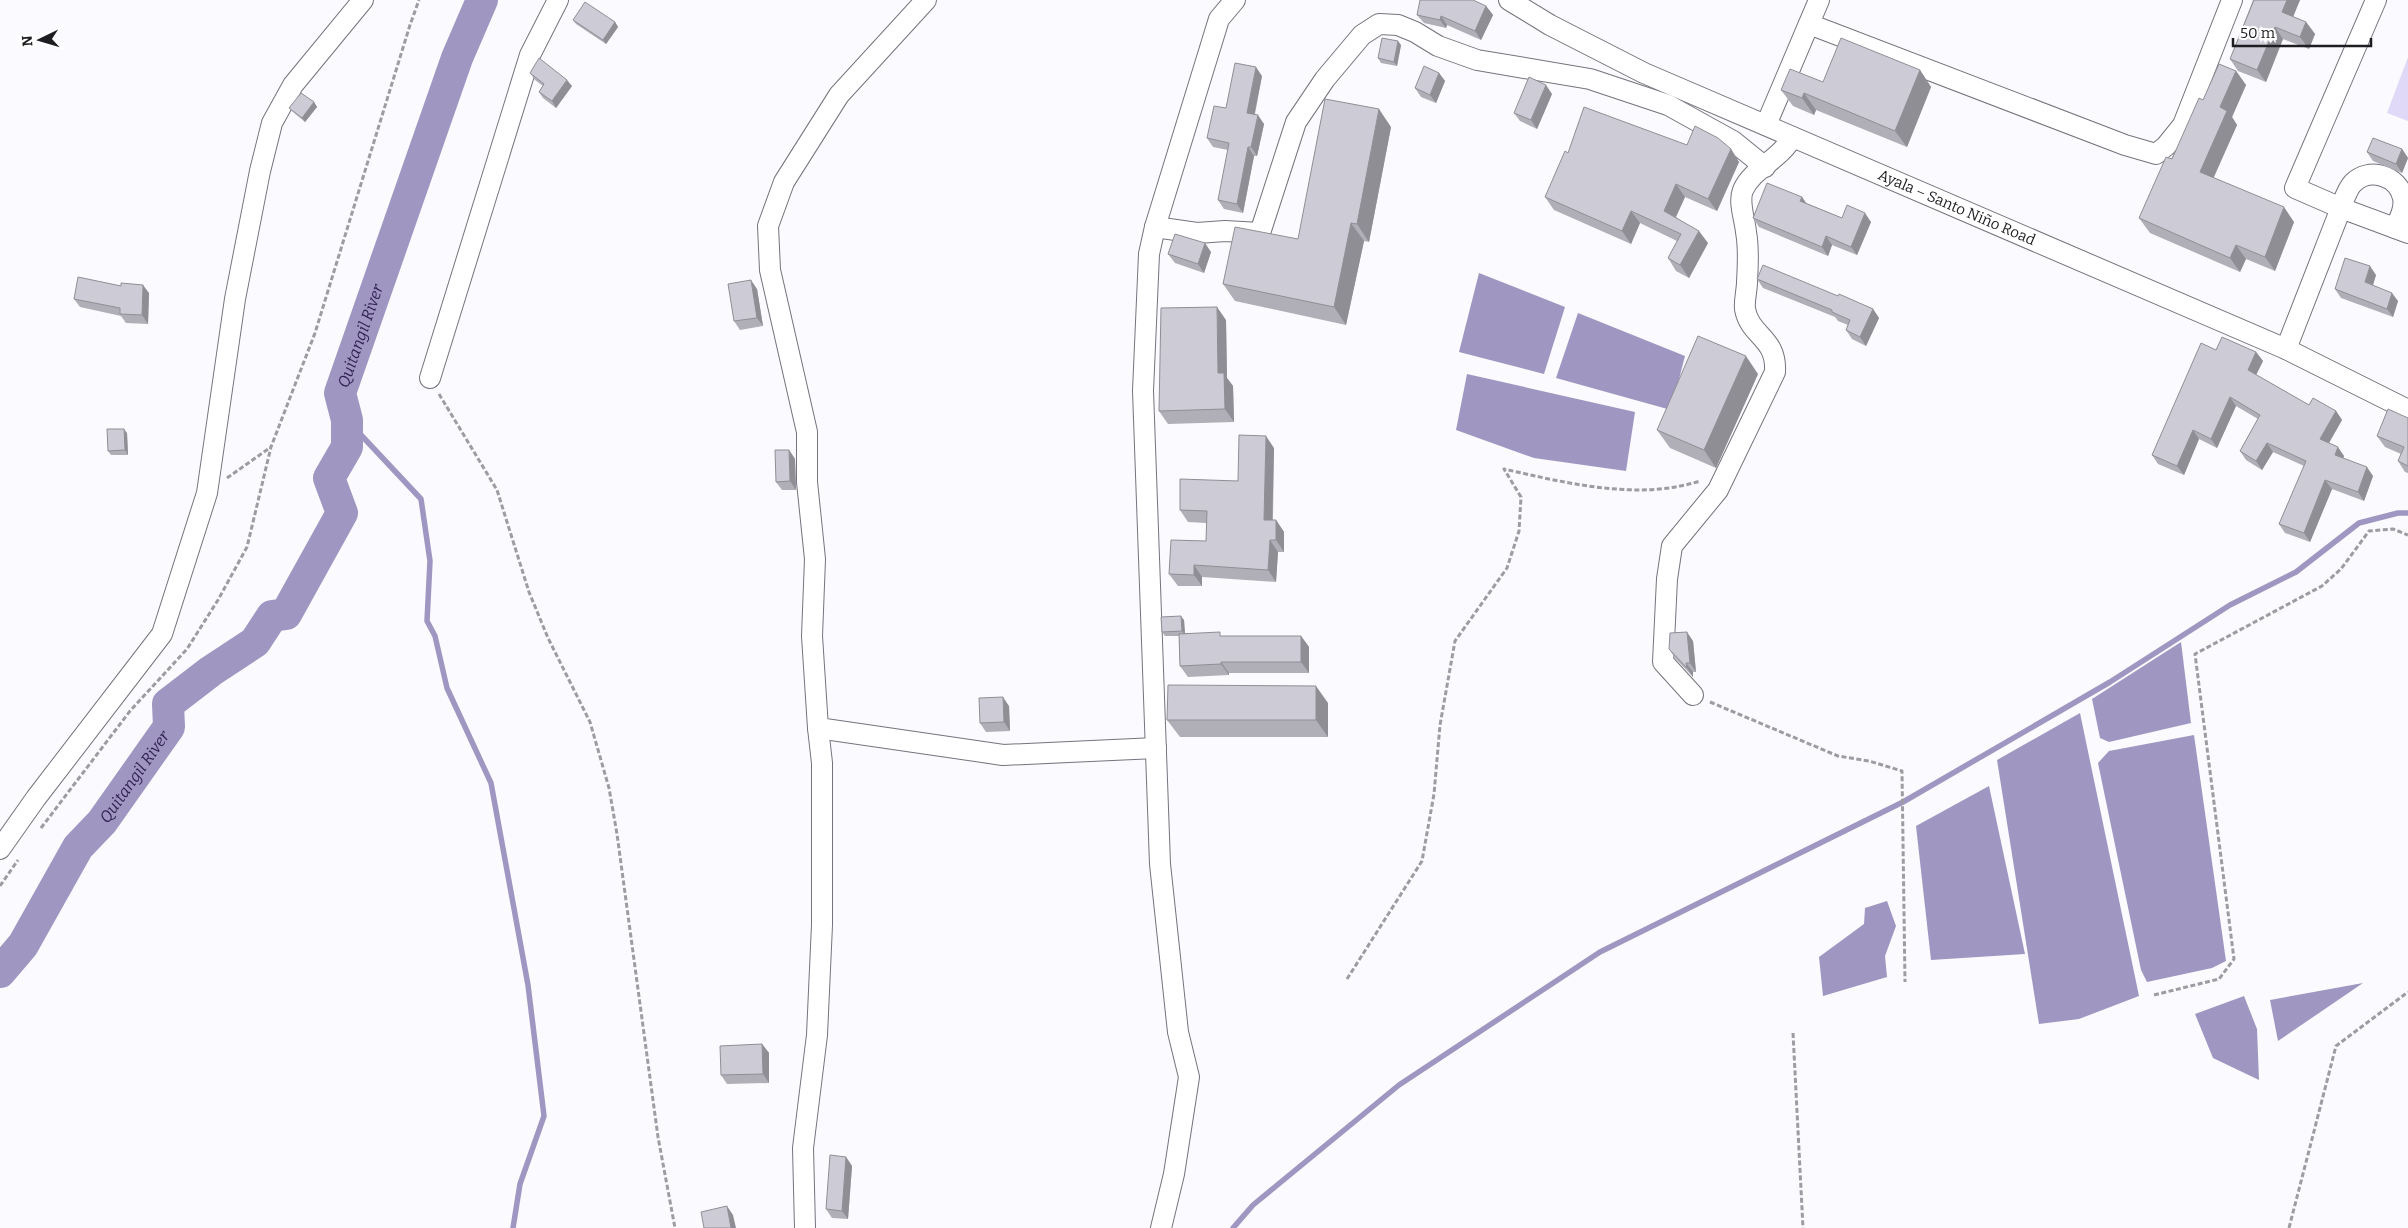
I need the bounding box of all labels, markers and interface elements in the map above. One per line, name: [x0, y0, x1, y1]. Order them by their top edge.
north arrow: [15, 15, 65, 65]
scale bar: [2233, 15, 2370, 47]
text: 50 m: [2240, 24, 2276, 42]
text: N: [19, 35, 36, 47]
street label: Ayala – Santo Niño Road: [1875, 166, 2038, 249]
water label: Quitangil River: [334, 280, 388, 390]
water label: Quitangil River: [95, 726, 174, 827]

